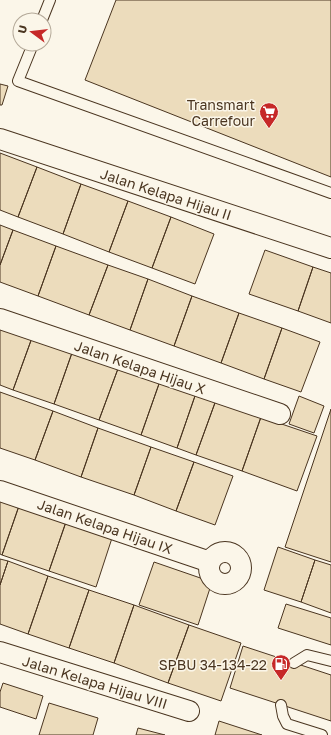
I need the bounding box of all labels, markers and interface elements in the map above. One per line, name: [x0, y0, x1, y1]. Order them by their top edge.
north arrow: [12, 12, 52, 52]
text: U: [15, 24, 29, 35]
place label: Transmart Carrefour: [187, 96, 256, 129]
supermarket icon: Transmart Carrefour: [258, 101, 280, 129]
street label: Jalan Kelapa Hijau II: [98, 165, 234, 223]
street label: Jalan Kelapa Hijau X: [72, 337, 208, 397]
street label: Jalan Kelapa Hijau IX: [35, 495, 175, 557]
street label: Jalan Kelapa Hijau VIII: [20, 652, 170, 712]
fuel station icon: SPBU 34-134-22: [270, 653, 292, 681]
place label: SPBU 34-134-22: [159, 656, 267, 673]

